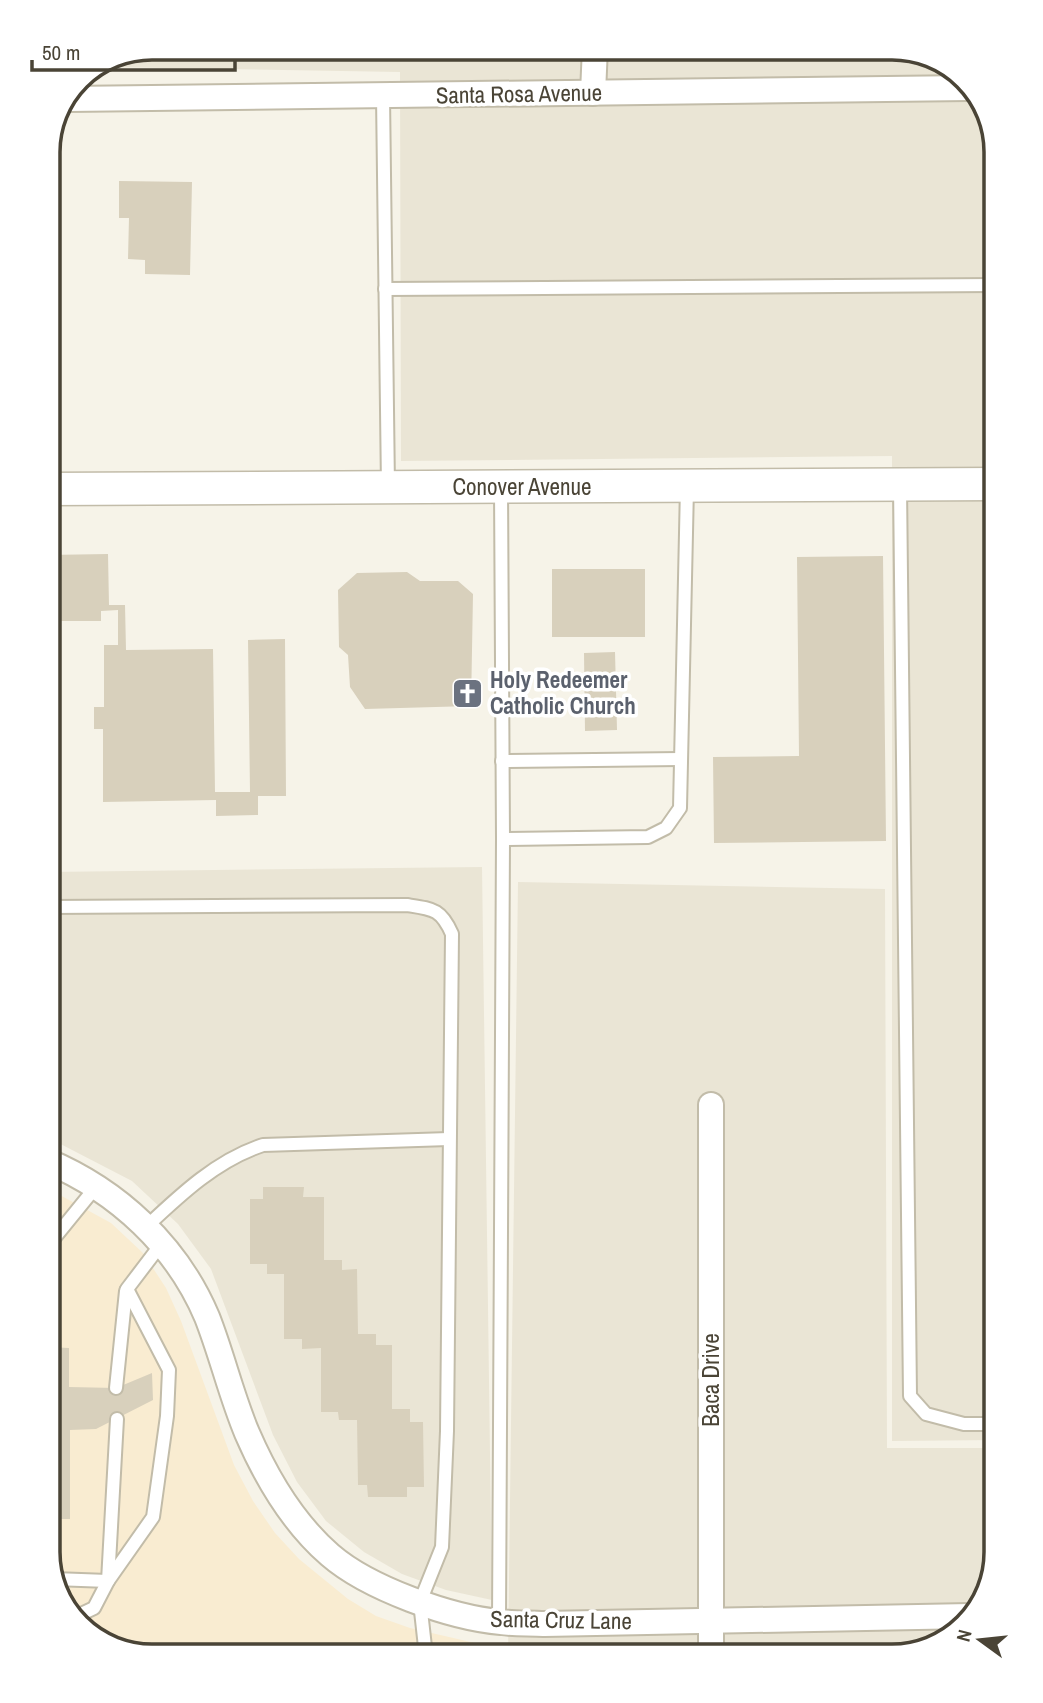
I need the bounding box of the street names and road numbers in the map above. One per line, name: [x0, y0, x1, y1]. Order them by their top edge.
street label: Santa Rosa Avenue: [436, 77, 602, 110]
street label: Conover Avenue: [452, 471, 592, 502]
street label: Baca Drive: [695, 1333, 726, 1427]
street label: Santa Cruz Lane: [490, 1603, 632, 1636]

